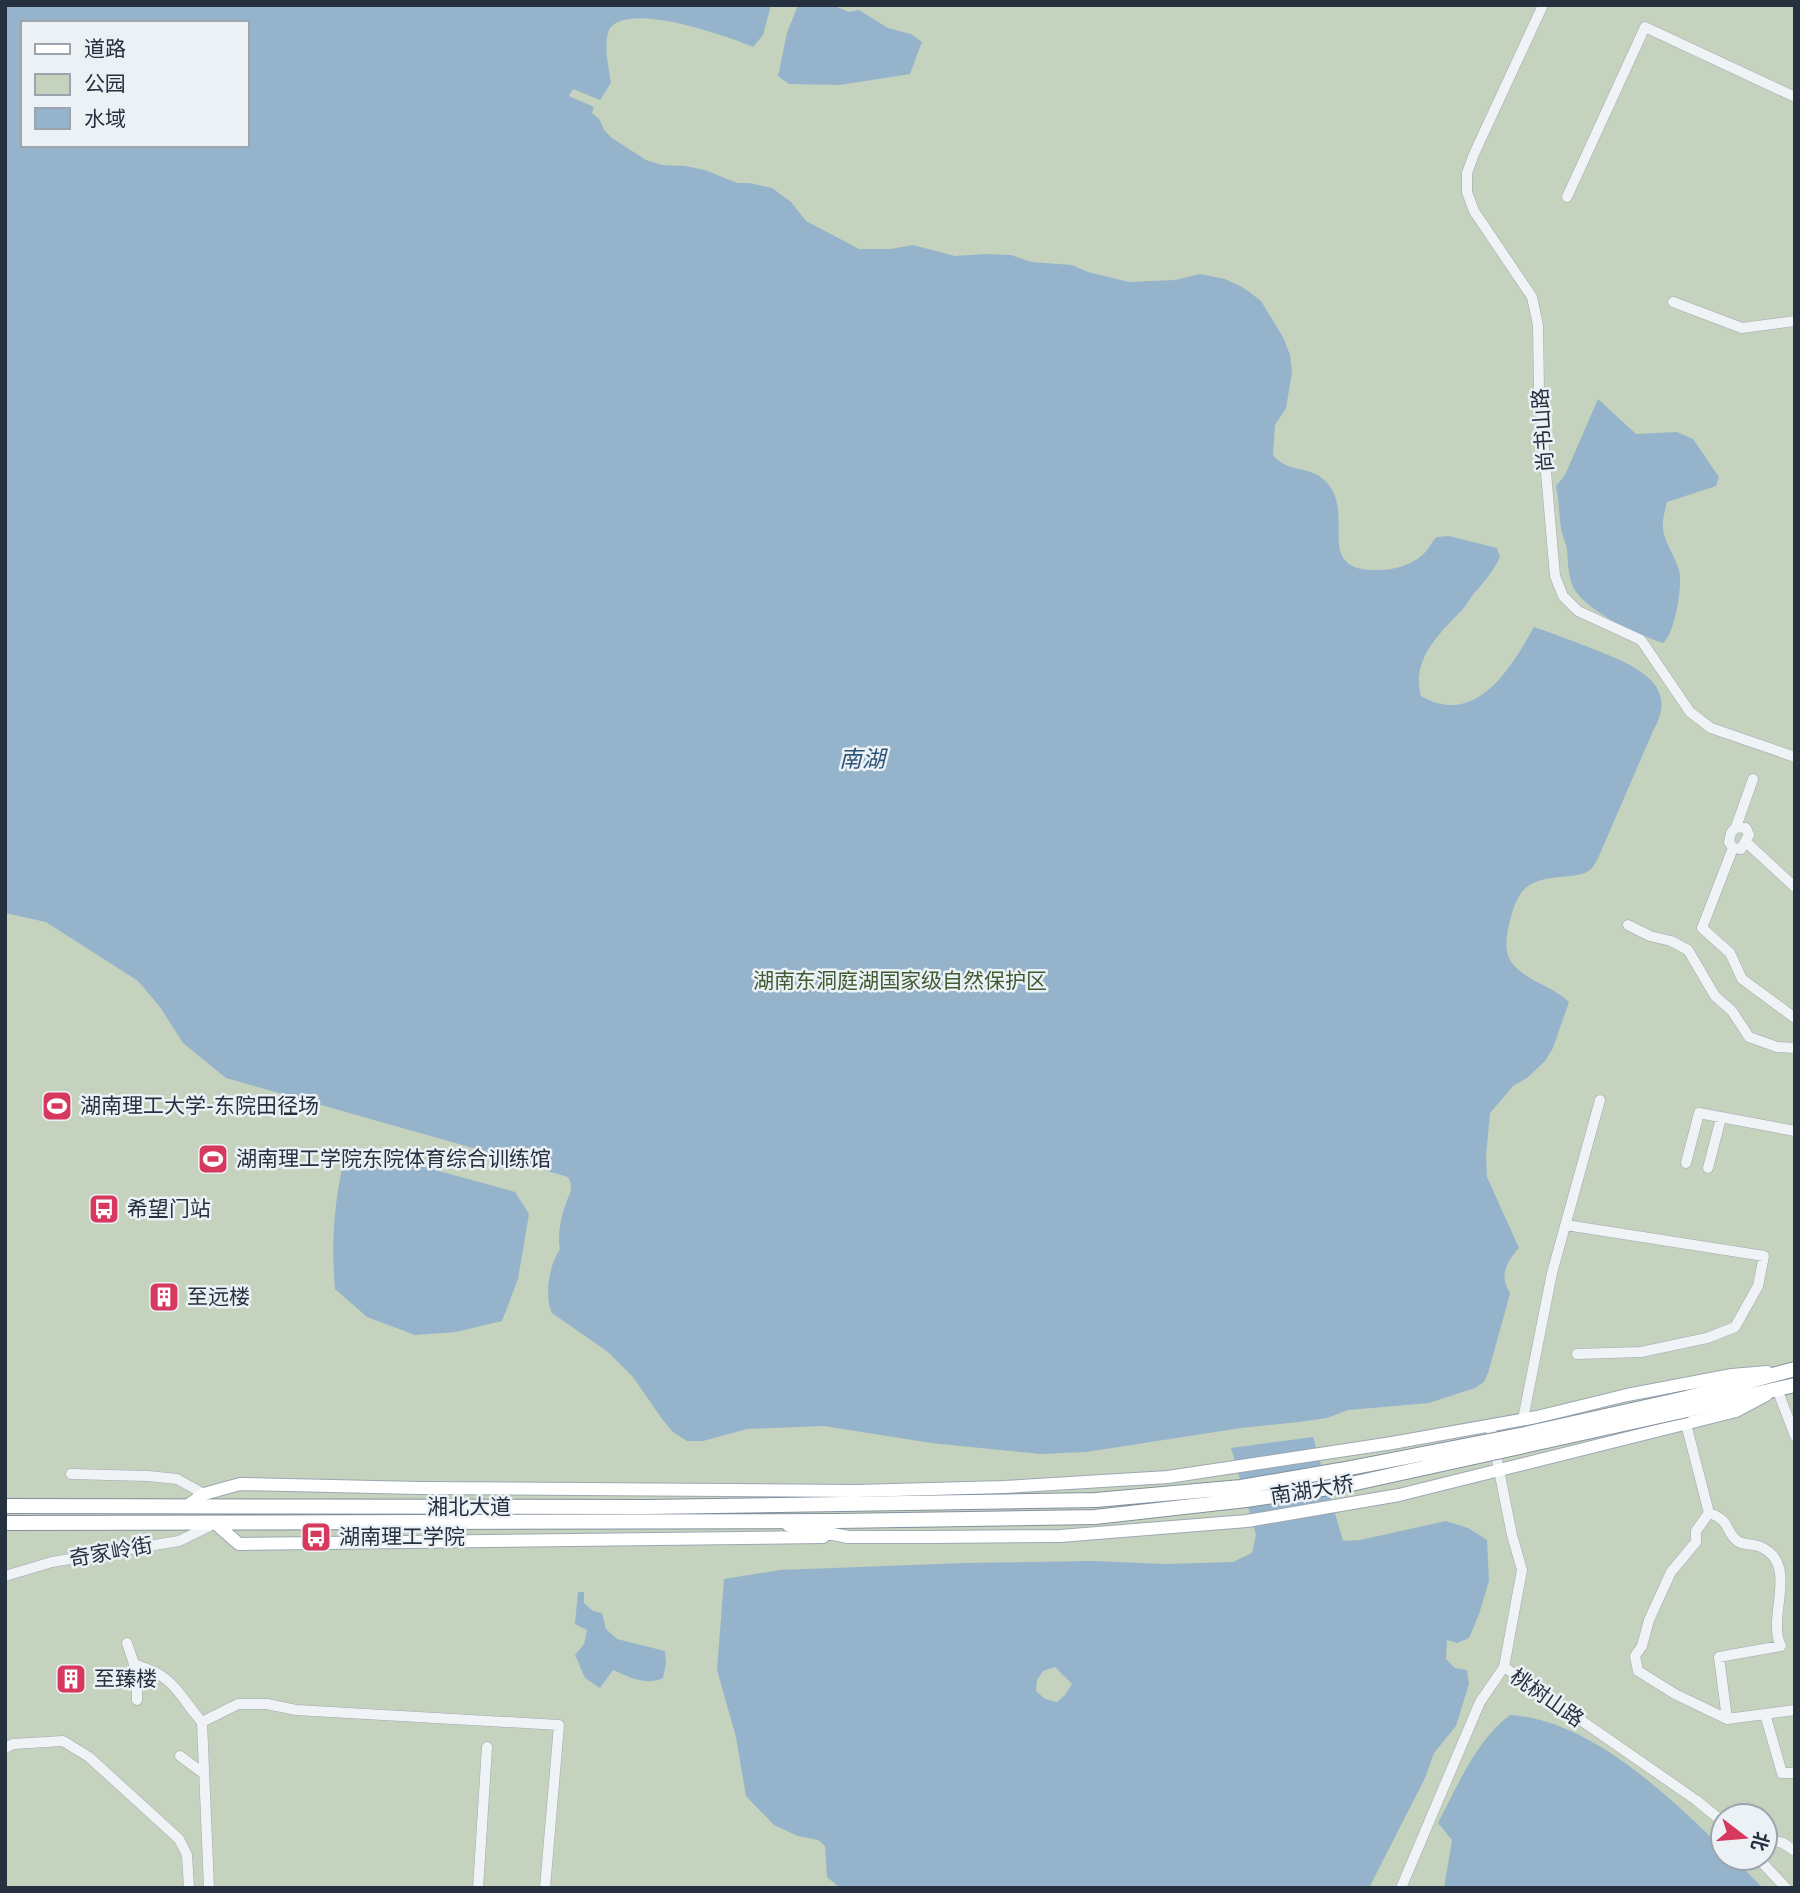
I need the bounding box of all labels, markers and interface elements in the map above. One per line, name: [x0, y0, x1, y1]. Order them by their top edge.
legend: [21, 21, 248, 147]
text: 道路: [84, 36, 126, 61]
text: 公园: [84, 71, 126, 96]
text: 水域: [84, 106, 126, 131]
street label: 尚书山路: [1527, 387, 1558, 473]
water label: 南湖: [839, 745, 888, 772]
park label: 湖南东洞庭湖国家级自然保护区: [753, 968, 1047, 993]
sports icon: 湖南理工大学-东院田径场: [40, 1089, 74, 1123]
place label: 湖南理工大学-东院田径场: [80, 1093, 319, 1118]
sports icon: 湖南理工学院东院体育综合训练馆: [196, 1142, 230, 1176]
place label: 湖南理工学院东院体育综合训练馆: [236, 1146, 551, 1171]
bus stop icon: 希望门站: [87, 1192, 121, 1226]
place label: 希望门站: [127, 1196, 211, 1221]
building icon: 至远楼: [147, 1280, 181, 1314]
place label: 至远楼: [187, 1284, 250, 1309]
street label: 南湖大桥: [1268, 1471, 1355, 1508]
street label: 湘北大道: [427, 1494, 511, 1519]
bus stop icon: 湖南理工学院: [299, 1520, 333, 1554]
place label: 湖南理工学院: [339, 1524, 465, 1549]
street label: 奇家岭街: [67, 1532, 154, 1571]
building icon: 至臻楼: [54, 1662, 88, 1696]
street label: 桃树山路: [1506, 1663, 1589, 1732]
place label: 至臻楼: [94, 1666, 157, 1691]
north arrow: [1709, 1802, 1779, 1872]
text: 北: [1747, 1830, 1774, 1854]

